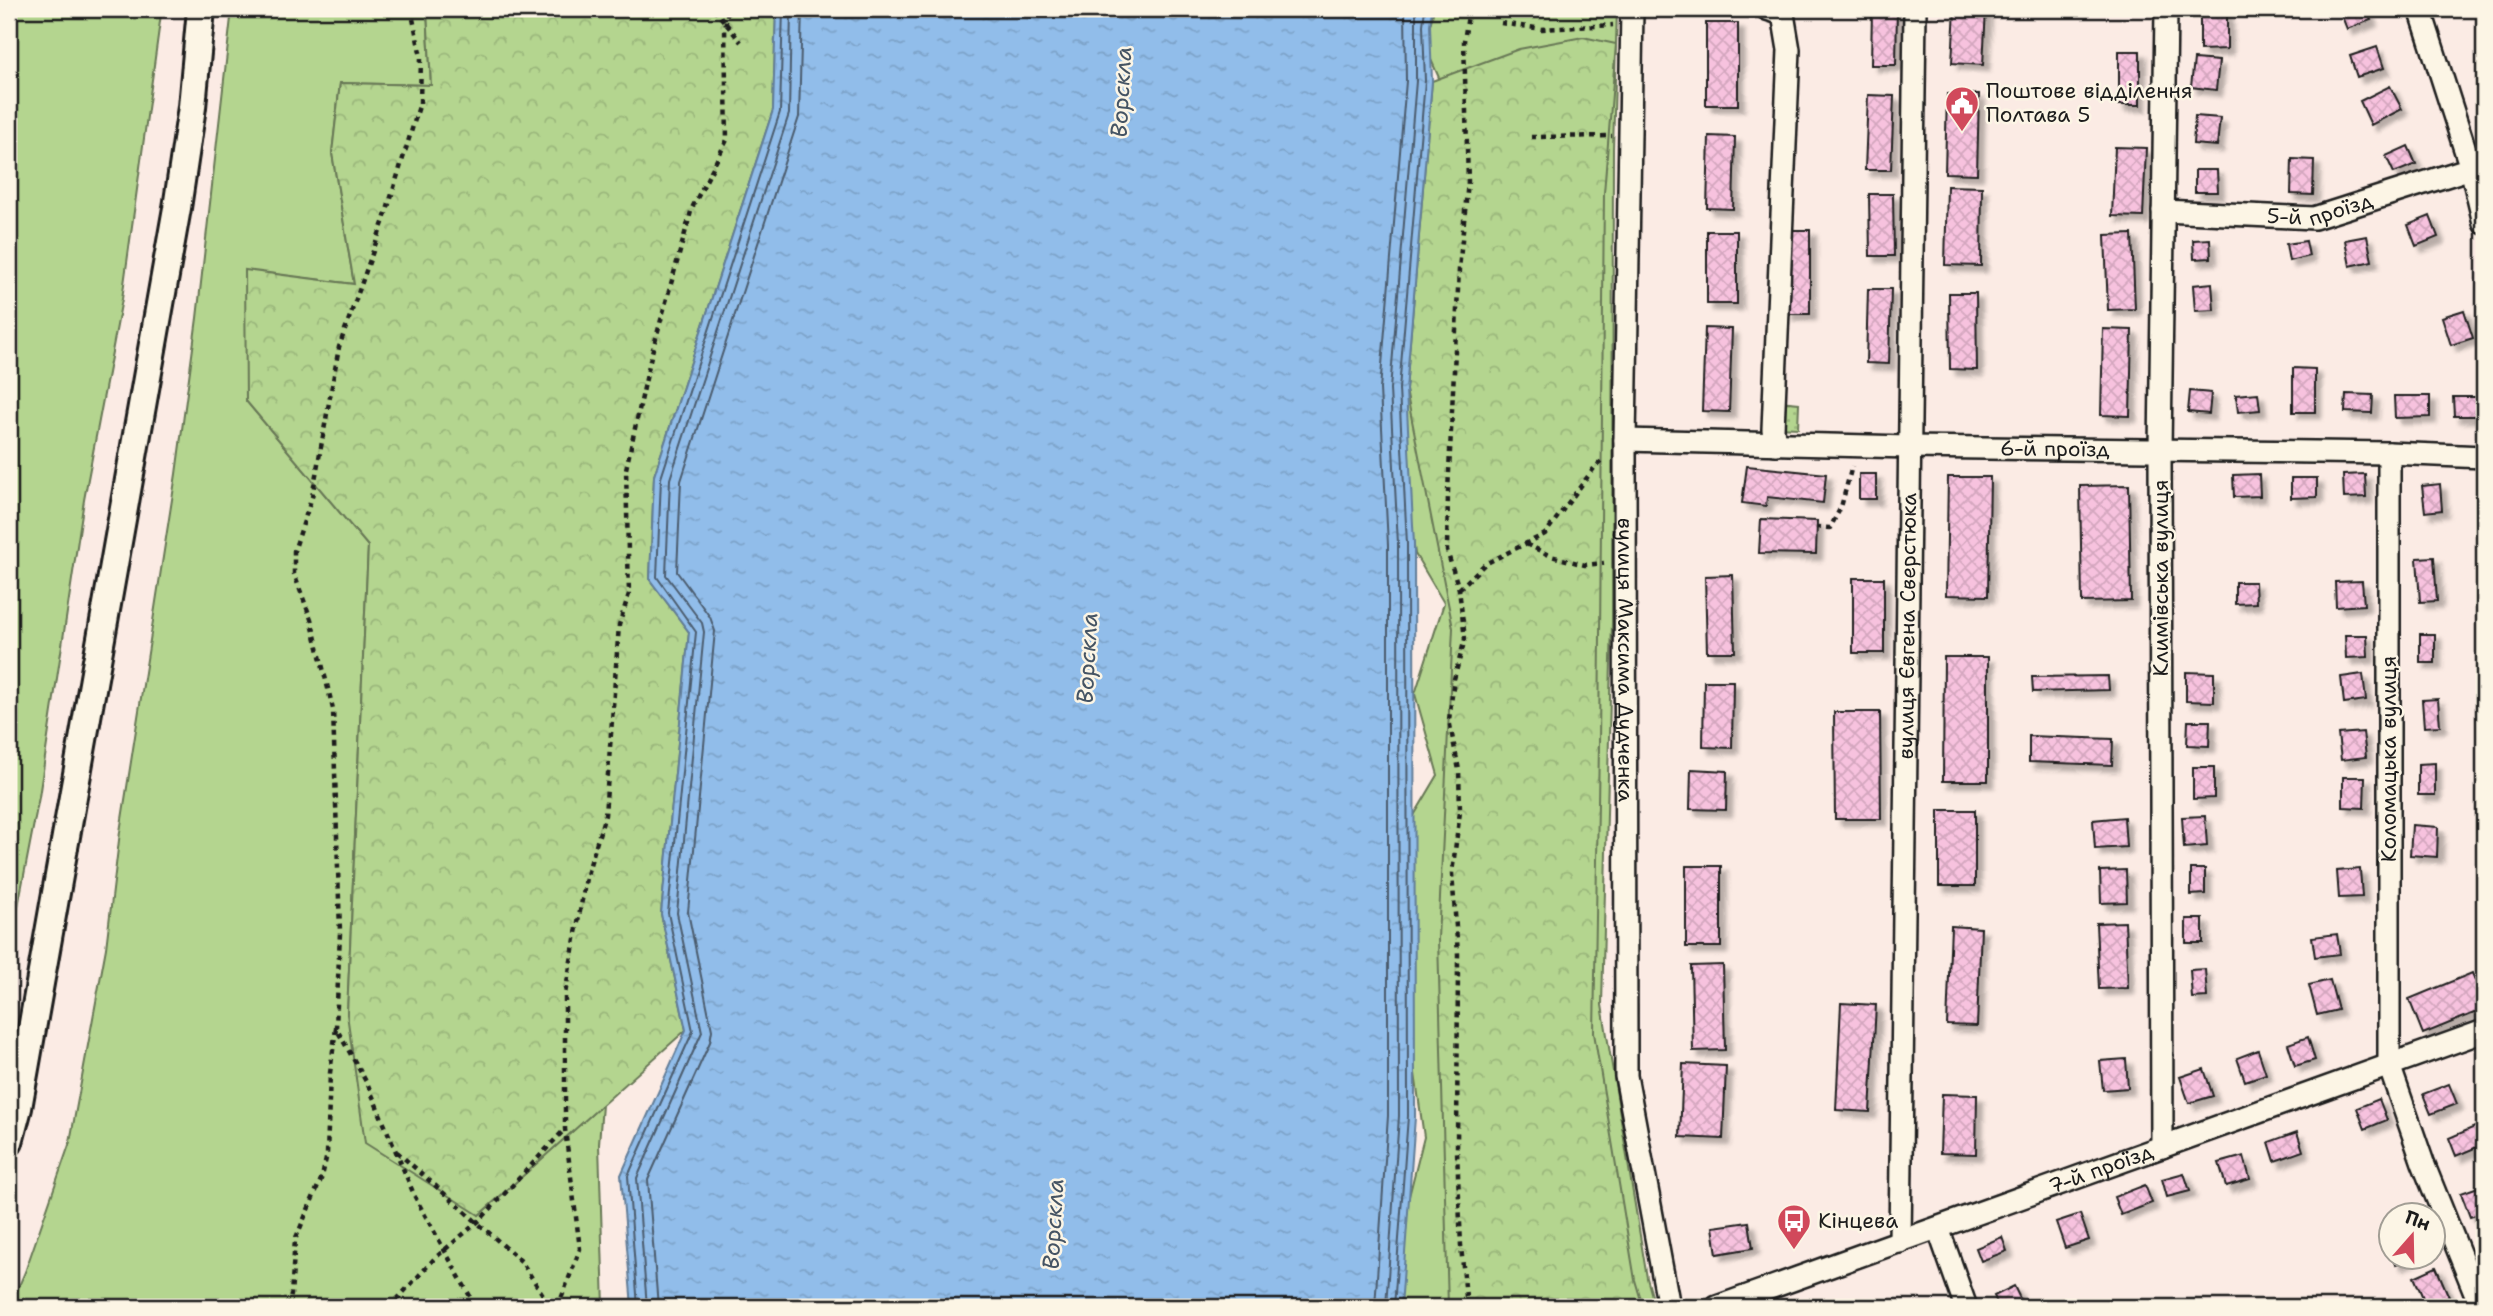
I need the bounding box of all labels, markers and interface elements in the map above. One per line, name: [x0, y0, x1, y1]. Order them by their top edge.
water label: Ворскла: [1104, 46, 1138, 138]
place label: Поштове відділення Полтава 5: [1986, 77, 2192, 129]
public building icon: Поштове відділення Полтава 5: [1943, 84, 1981, 133]
street label: 5-й проїзд: [2266, 186, 2376, 233]
street label: 6-й проїзд: [2000, 434, 2110, 464]
street label: Климівська вулиця: [2147, 479, 2175, 677]
street label: вулиця Євгена Сверстюка: [1892, 493, 1923, 760]
street label: вулиця Максима Дудченка: [1611, 518, 1640, 802]
water label: Ворскла: [1070, 612, 1104, 704]
street label: Коломацька вулиця: [2375, 656, 2403, 862]
street label: 7-й проїзд: [2045, 1137, 2157, 1201]
water label: Ворскла: [1036, 1178, 1070, 1270]
north arrow: [2378, 1200, 2448, 1270]
bus stop icon: Кінцева: [1775, 1202, 1813, 1251]
text: Пн: [2402, 1204, 2434, 1237]
place label: Кінцева: [1818, 1207, 1898, 1235]

